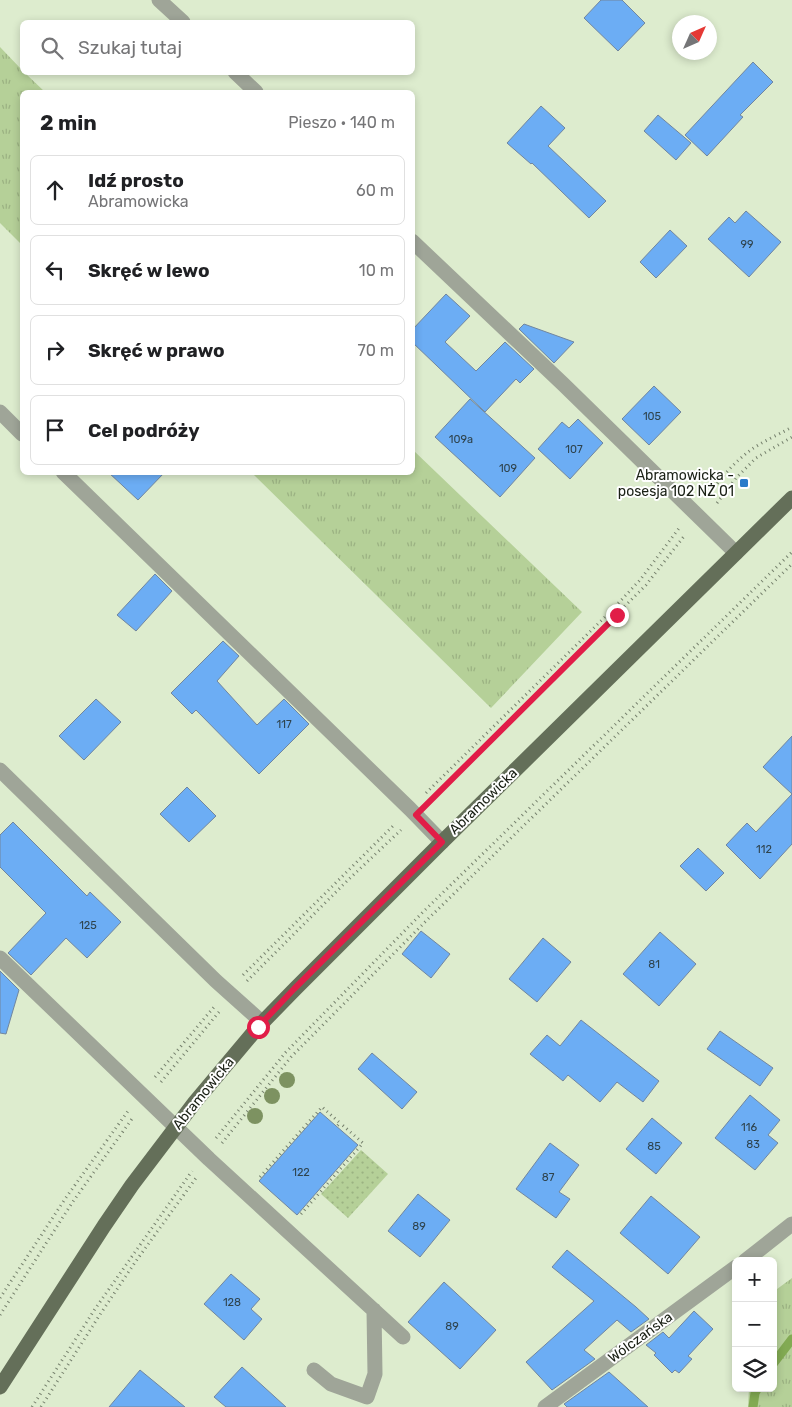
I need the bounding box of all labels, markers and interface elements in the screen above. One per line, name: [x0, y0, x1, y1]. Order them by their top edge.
north arrow: [672, 15, 717, 60]
search box: [20, 20, 415, 75]
icon: search: [38, 34, 66, 62]
text: Szukaj tutaj: [78, 36, 182, 59]
text: 2 min: [40, 110, 97, 135]
text: Pieszo · 140 m: [288, 113, 395, 132]
text: Idź prosto: [88, 169, 184, 192]
icon: ahead: [41, 176, 69, 204]
text: 60 m: [356, 181, 394, 200]
text: Abramowicka: [88, 192, 189, 211]
house number: 99: [740, 238, 754, 251]
icon: left: [41, 256, 69, 284]
text: Skręć w lewo: [88, 259, 210, 282]
text: 10 m: [359, 261, 394, 280]
icon: right: [41, 336, 69, 364]
text: Skręć w prawo: [88, 339, 225, 362]
text: 70 m: [357, 341, 394, 360]
house number: 105: [643, 410, 662, 423]
icon: arrive: [41, 416, 69, 444]
text: Cel podróży: [88, 419, 200, 442]
house number: 109a: [449, 433, 473, 446]
house number: 107: [565, 443, 583, 456]
house number: 109: [499, 462, 517, 475]
place label: Abramowicka - posesja 102 NŻ 01: [618, 467, 734, 500]
marker: Abramowicka - posesja 102 NŻ 01: [738, 477, 750, 489]
route end: [606, 604, 629, 627]
house number: 117: [276, 718, 292, 731]
street label: Abramowicka: [446, 765, 521, 838]
house number: 112: [756, 843, 772, 856]
house number: 125: [79, 919, 97, 932]
house number: 81: [648, 958, 660, 971]
route start: [247, 1016, 270, 1039]
street label: Abramowicka: [169, 1054, 238, 1133]
house number: 116: [741, 1121, 757, 1134]
house number: 83: [746, 1138, 760, 1151]
house number: 85: [647, 1140, 661, 1153]
house number: 122: [292, 1166, 310, 1179]
house number: 87: [542, 1171, 555, 1184]
house number: 89: [412, 1220, 426, 1233]
map controls: [732, 1257, 777, 1392]
button: +: [732, 1257, 777, 1302]
house number: 128: [223, 1296, 241, 1309]
button: −: [732, 1302, 777, 1347]
street label: Wólczańska: [605, 1308, 676, 1366]
house number: 89: [445, 1320, 459, 1333]
button: layers: [732, 1347, 777, 1392]

